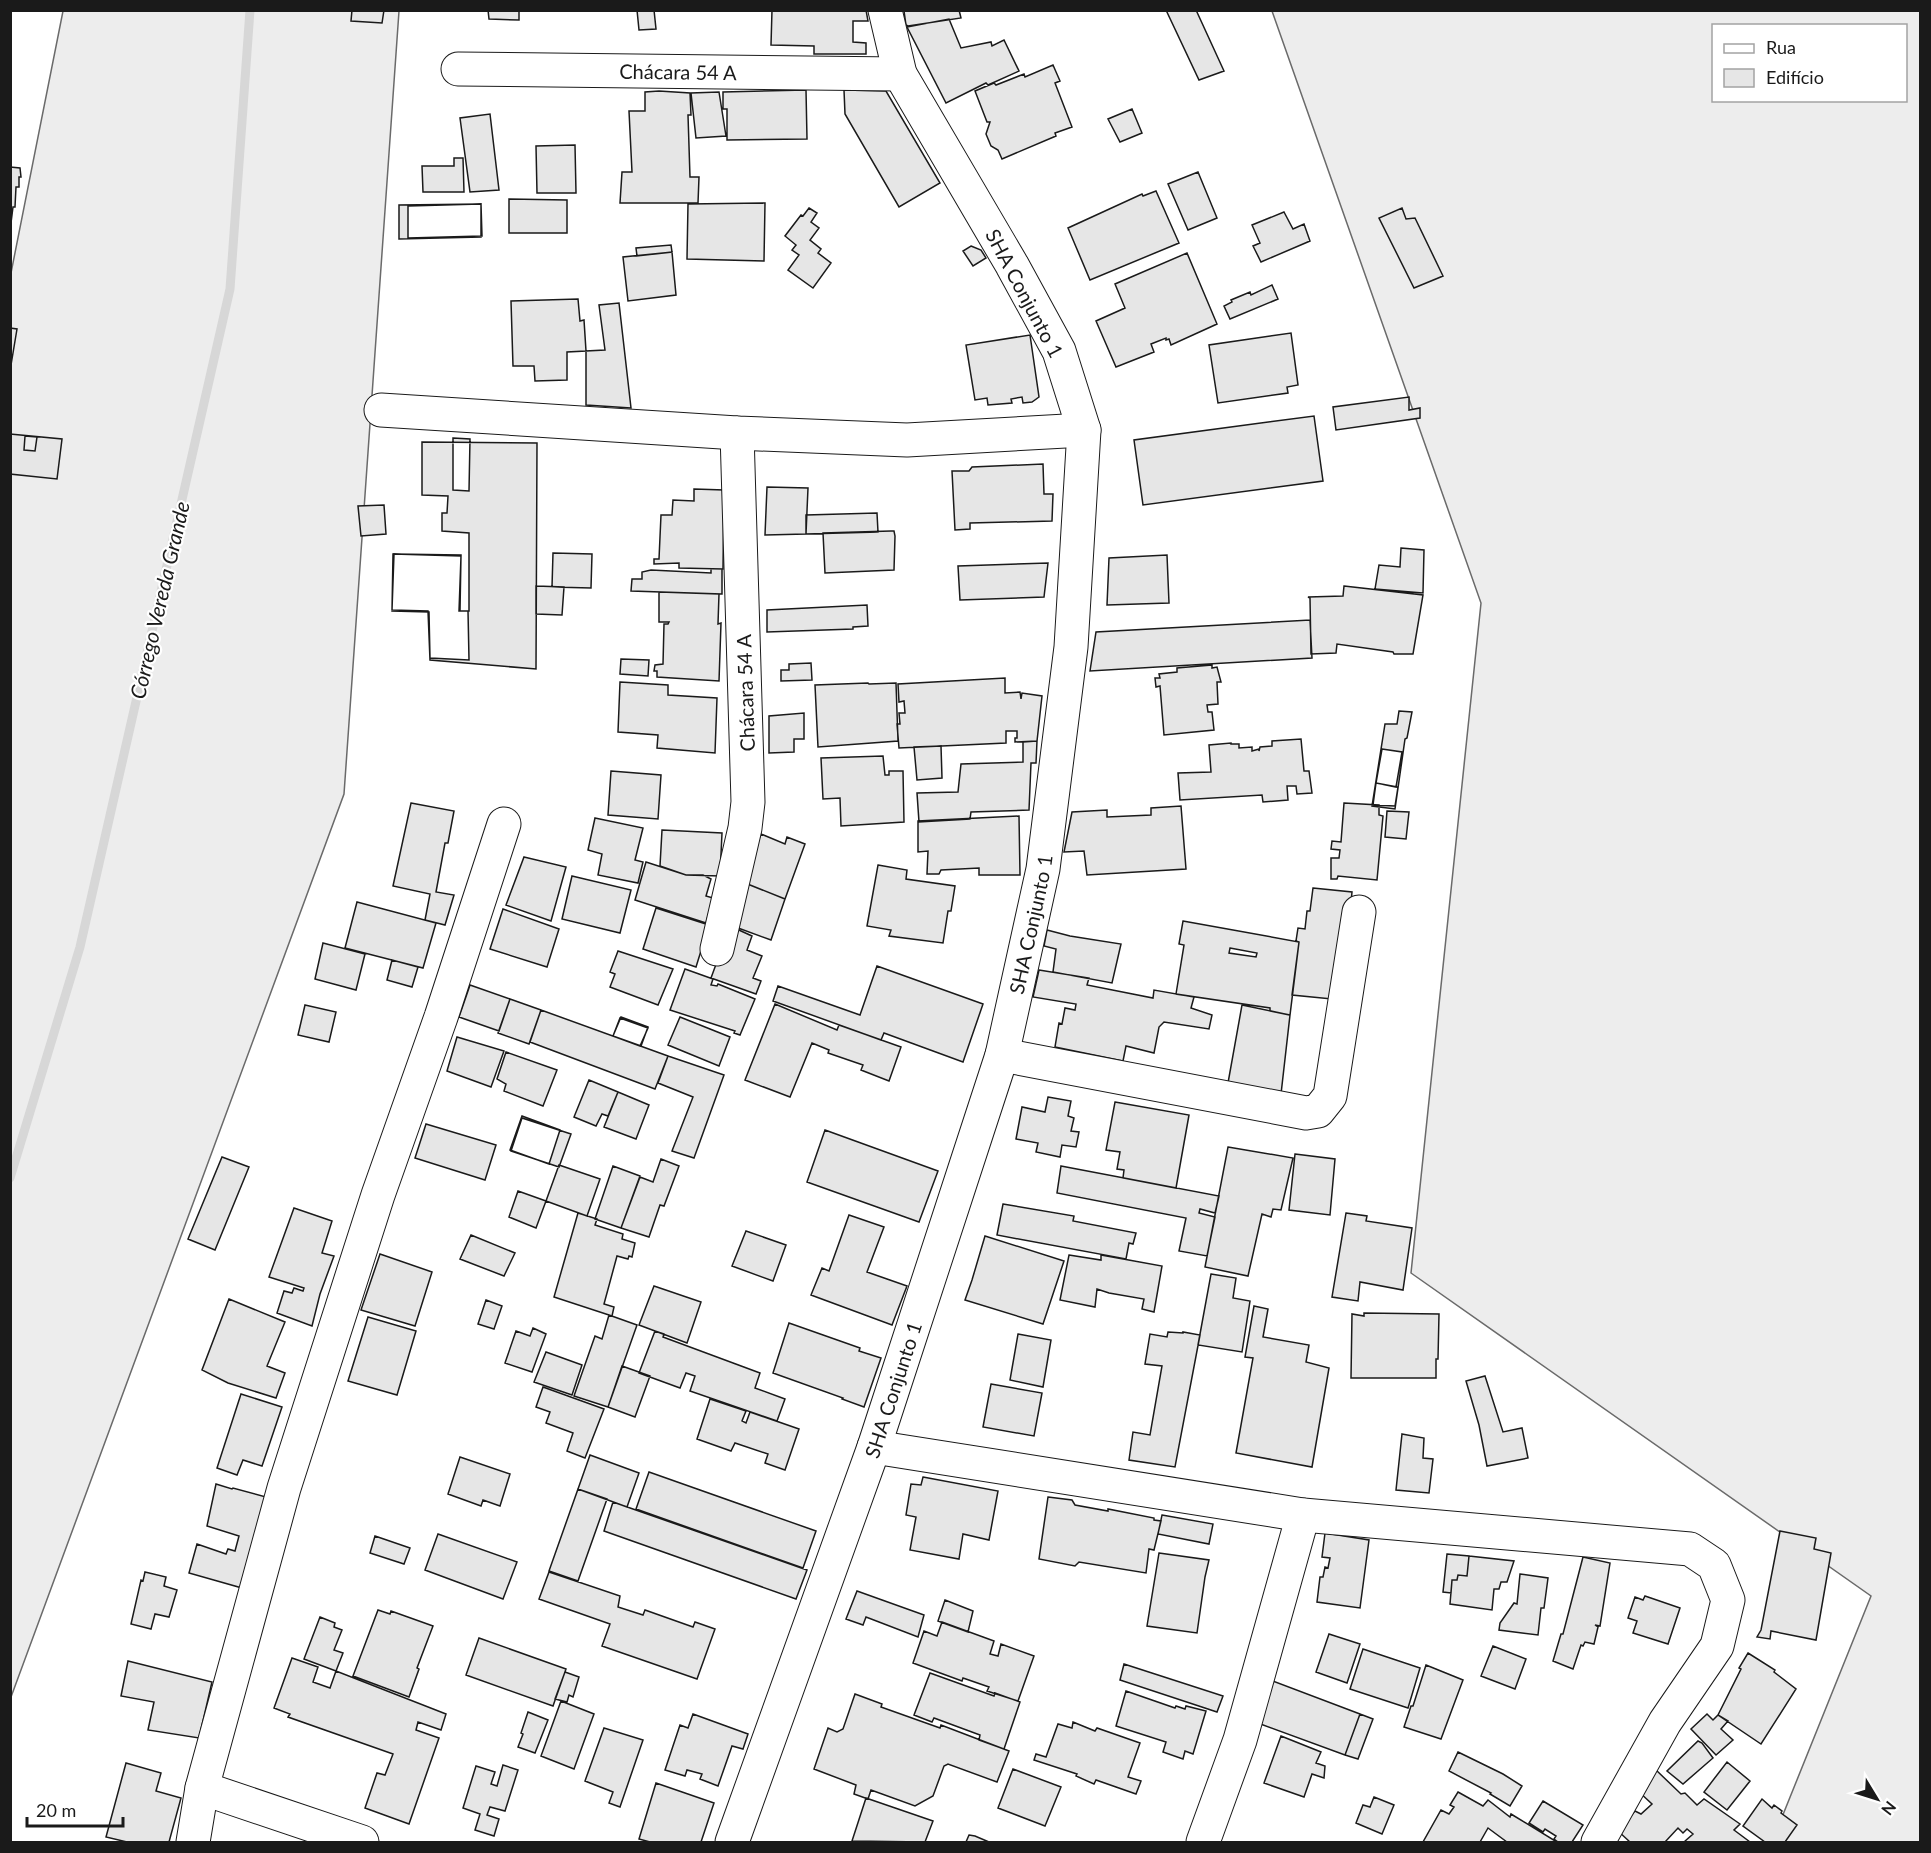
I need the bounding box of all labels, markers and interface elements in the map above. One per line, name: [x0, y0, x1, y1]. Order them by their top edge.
legend: [1712, 24, 1907, 102]
text: Rua: [1766, 36, 1796, 58]
street label: Chácara 54 A: [619, 59, 737, 84]
text: Edifício: [1766, 66, 1824, 88]
street label: SHA Conjunto 1: [981, 225, 1069, 361]
water label: Córrego Vereda Grande: [124, 499, 194, 701]
street label: Chácara 54 A: [731, 634, 759, 752]
street label: SHA Conjunto 1: [1004, 853, 1057, 996]
street label: SHA Conjunto 1: [859, 1318, 926, 1461]
north arrow: [1847, 1769, 1907, 1829]
scale bar: [27, 1790, 123, 1828]
text: N: [1878, 1798, 1900, 1819]
text: 20 m: [36, 1799, 76, 1821]

